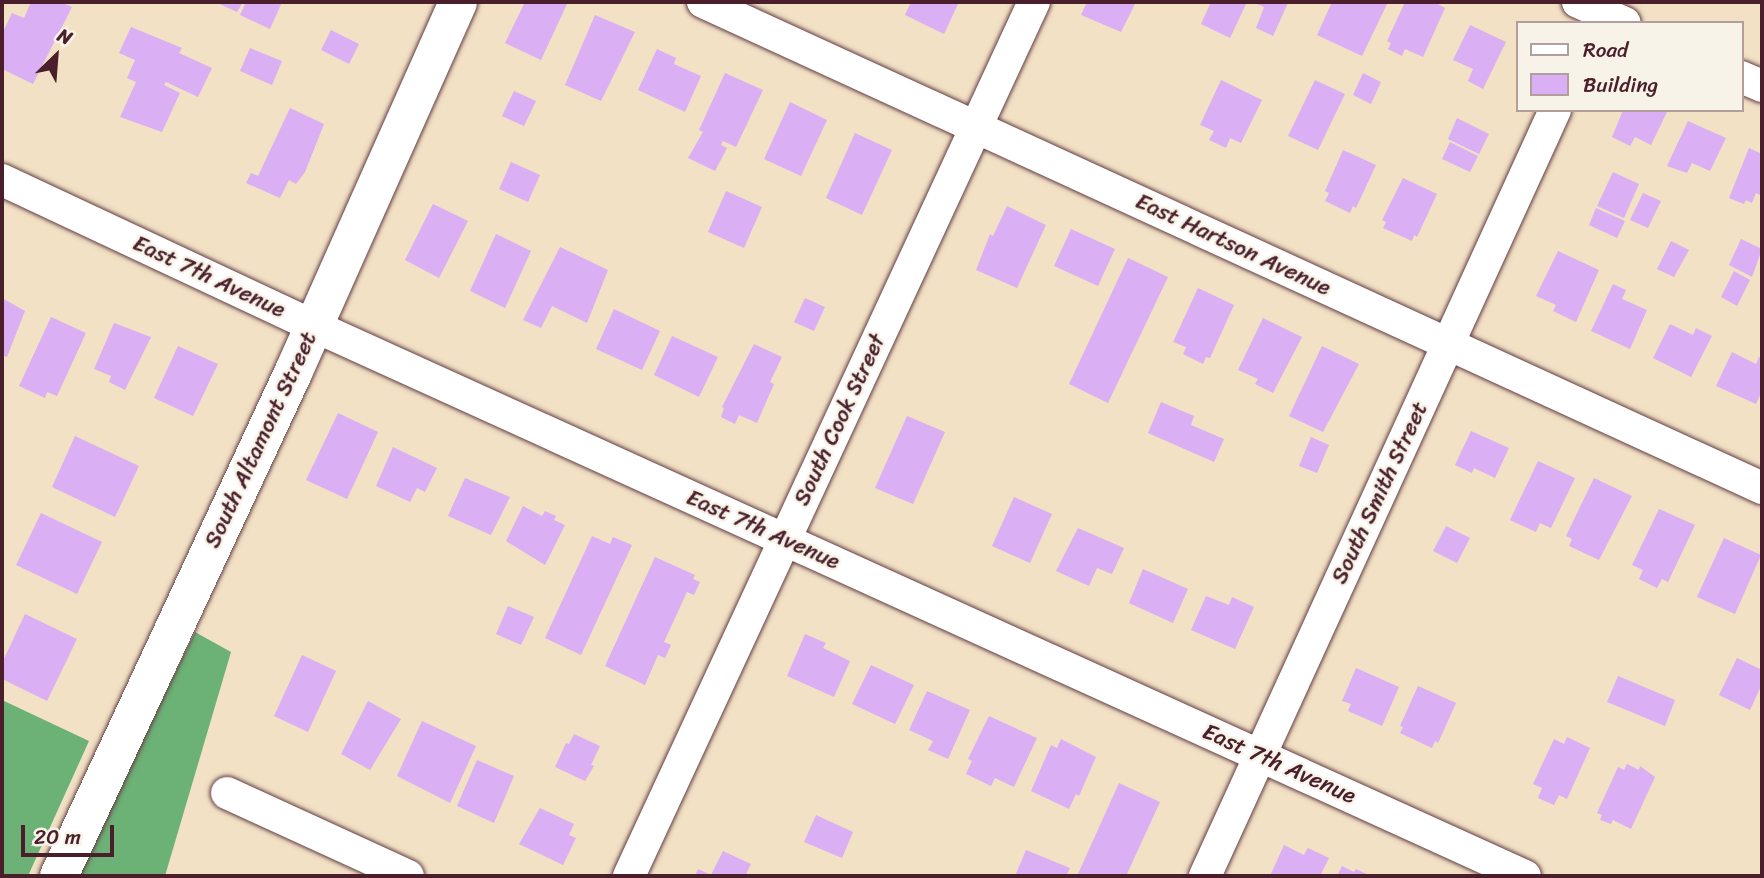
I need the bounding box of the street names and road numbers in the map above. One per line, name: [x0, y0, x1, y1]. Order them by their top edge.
street label: East Hartson Avenue: [1131, 188, 1335, 302]
street label: East 7th Avenue: [128, 230, 290, 324]
street label: South Altamont Street: [199, 328, 323, 552]
street label: South Cook Street: [787, 328, 893, 512]
street label: South Smith Street: [1325, 397, 1435, 589]
street label: East 7th Avenue: [682, 484, 844, 576]
street label: East 7th Avenue: [1198, 718, 1360, 810]

